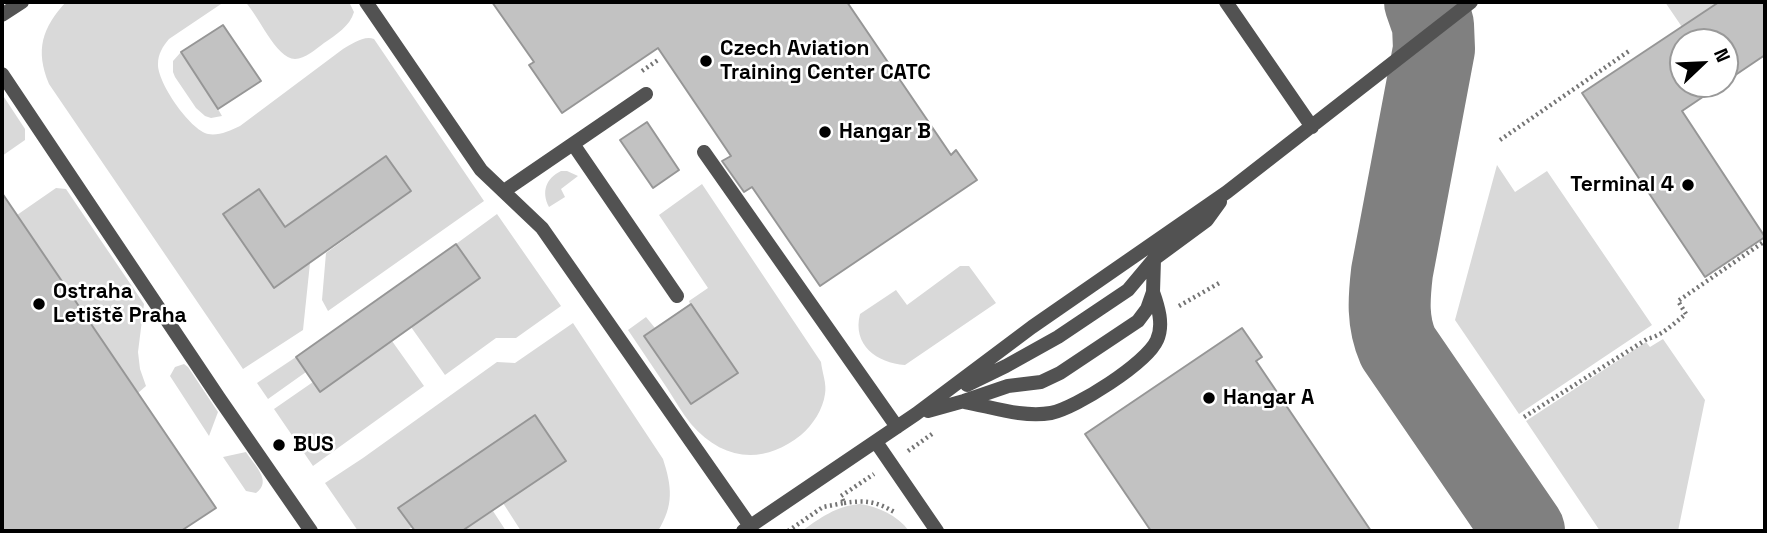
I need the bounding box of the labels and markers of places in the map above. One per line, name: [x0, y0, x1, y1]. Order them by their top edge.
place label: Czech Aviation Training Center CATC: [720, 36, 931, 86]
marker: Czech Aviation Training Center CATC: [698, 53, 714, 69]
place label: Hangar B: [839, 119, 931, 145]
marker: Hangar B: [817, 124, 833, 140]
place label: Terminal 4: [1570, 172, 1674, 198]
marker: Terminal 4: [1680, 177, 1696, 193]
place label: Ostraha Letiště Praha: [53, 279, 187, 329]
marker: Ostraha Letiště Praha: [31, 296, 47, 312]
place label: Hangar A: [1223, 385, 1314, 411]
marker: Hangar A: [1201, 390, 1217, 406]
place label: BUS: [293, 432, 334, 458]
marker: BUS: [271, 437, 287, 453]

